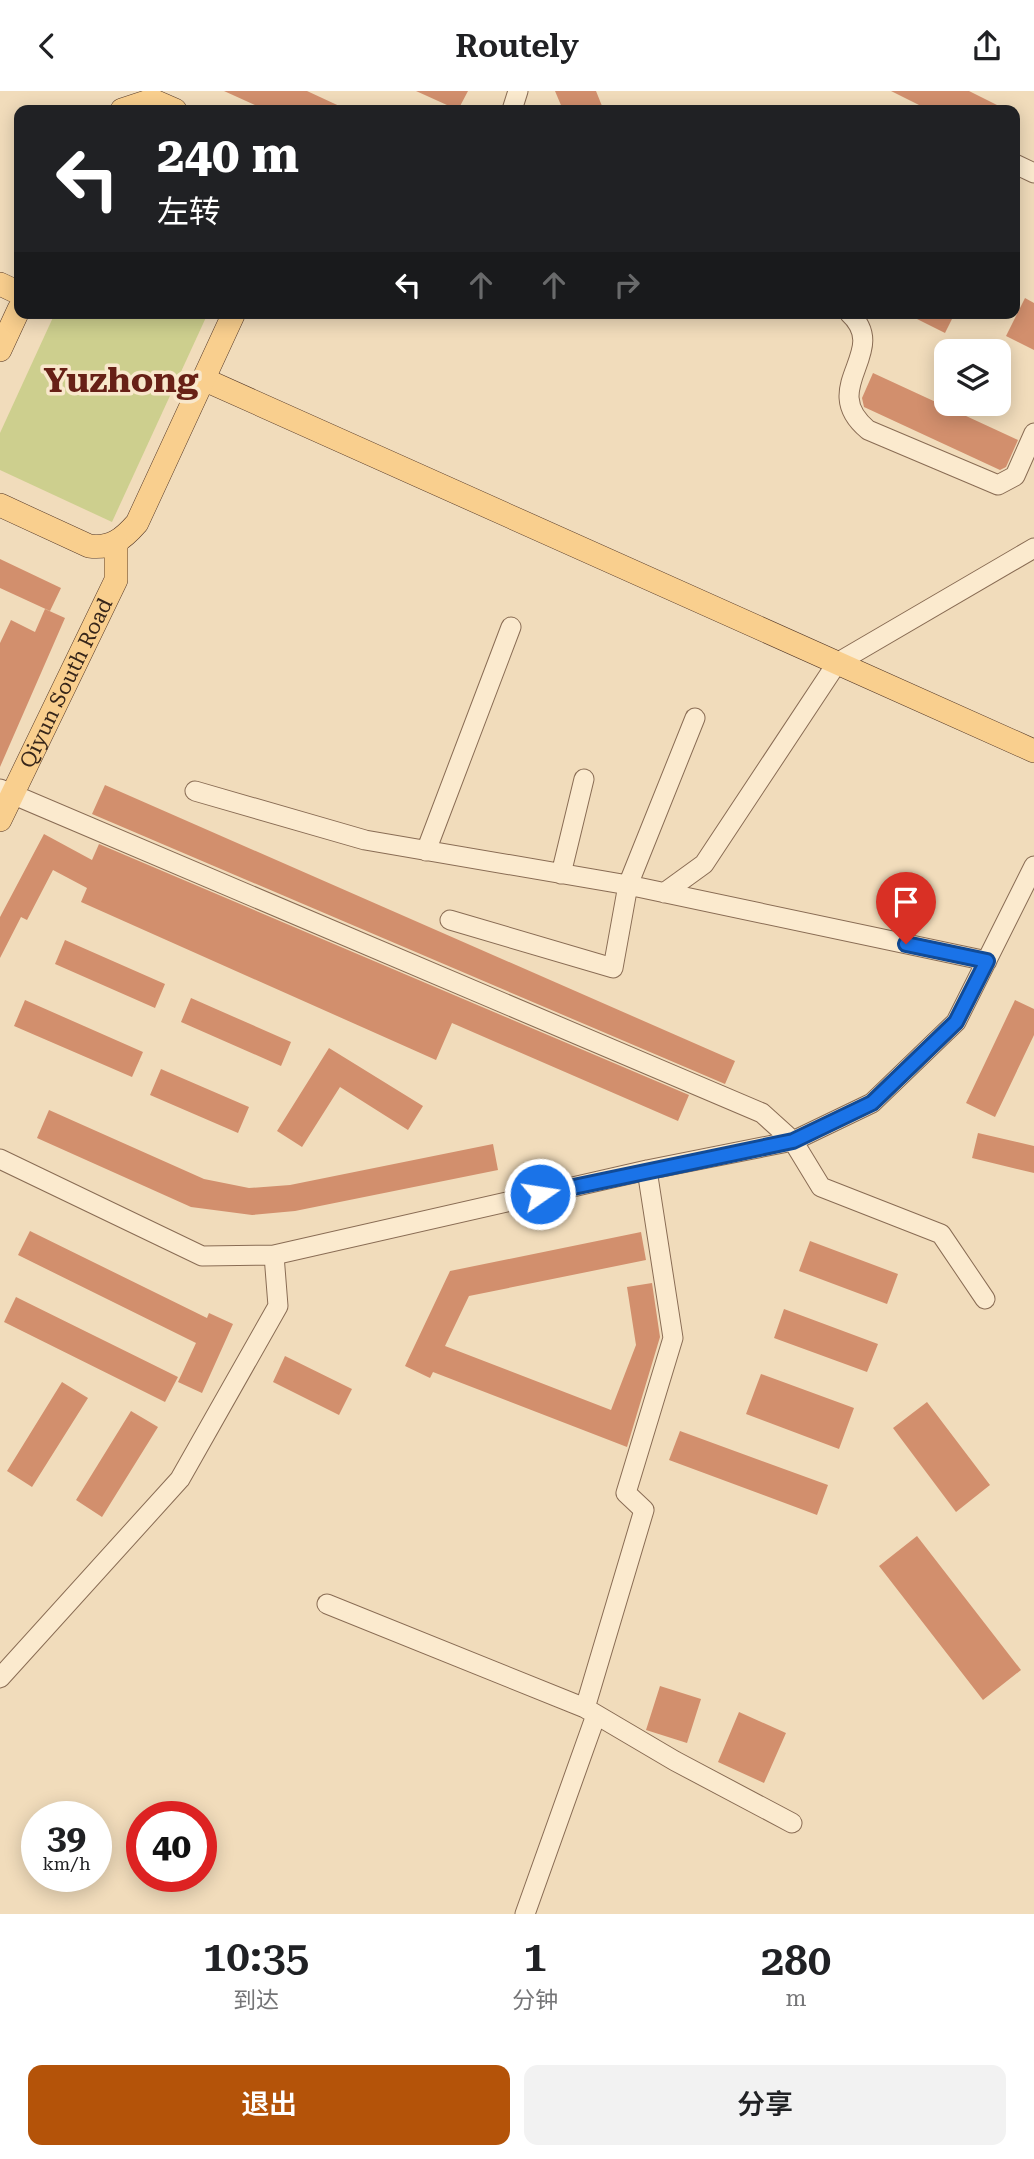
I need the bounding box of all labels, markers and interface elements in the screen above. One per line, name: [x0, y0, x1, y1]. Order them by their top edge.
icon: back: [28, 27, 66, 65]
text: Routely: [455, 27, 579, 65]
icon: share: [968, 27, 1006, 65]
text: 240 m: [157, 127, 299, 184]
icon: left: [42, 133, 133, 224]
text: 左转: [157, 193, 221, 231]
icon: left: [389, 266, 427, 304]
icon: ahead: [462, 266, 500, 304]
icon: ahead: [535, 266, 573, 304]
icon: right: [608, 266, 646, 304]
map controls: [934, 339, 1011, 416]
button: layers: [934, 339, 1011, 416]
district label: Yuzhong: [44, 360, 199, 401]
street label: Qiyun South Road: [15, 594, 118, 772]
pin: [876, 872, 936, 944]
icon: arrive: [887, 883, 925, 921]
position arrow: [503, 1157, 577, 1231]
speed limit sign: 40: [126, 1801, 217, 1892]
text: 39: [47, 1817, 86, 1858]
text: km/h: [42, 1853, 91, 1874]
text: 10:35: [203, 1932, 309, 1981]
text: 1: [523, 1932, 547, 1981]
text: 280: [761, 1936, 831, 1985]
text: m: [785, 1985, 806, 2012]
text: 到达: [233, 1987, 279, 2014]
text: 分钟: [512, 1987, 558, 2014]
button: 退出: [28, 2065, 510, 2145]
button: 分享: [524, 2065, 1006, 2145]

